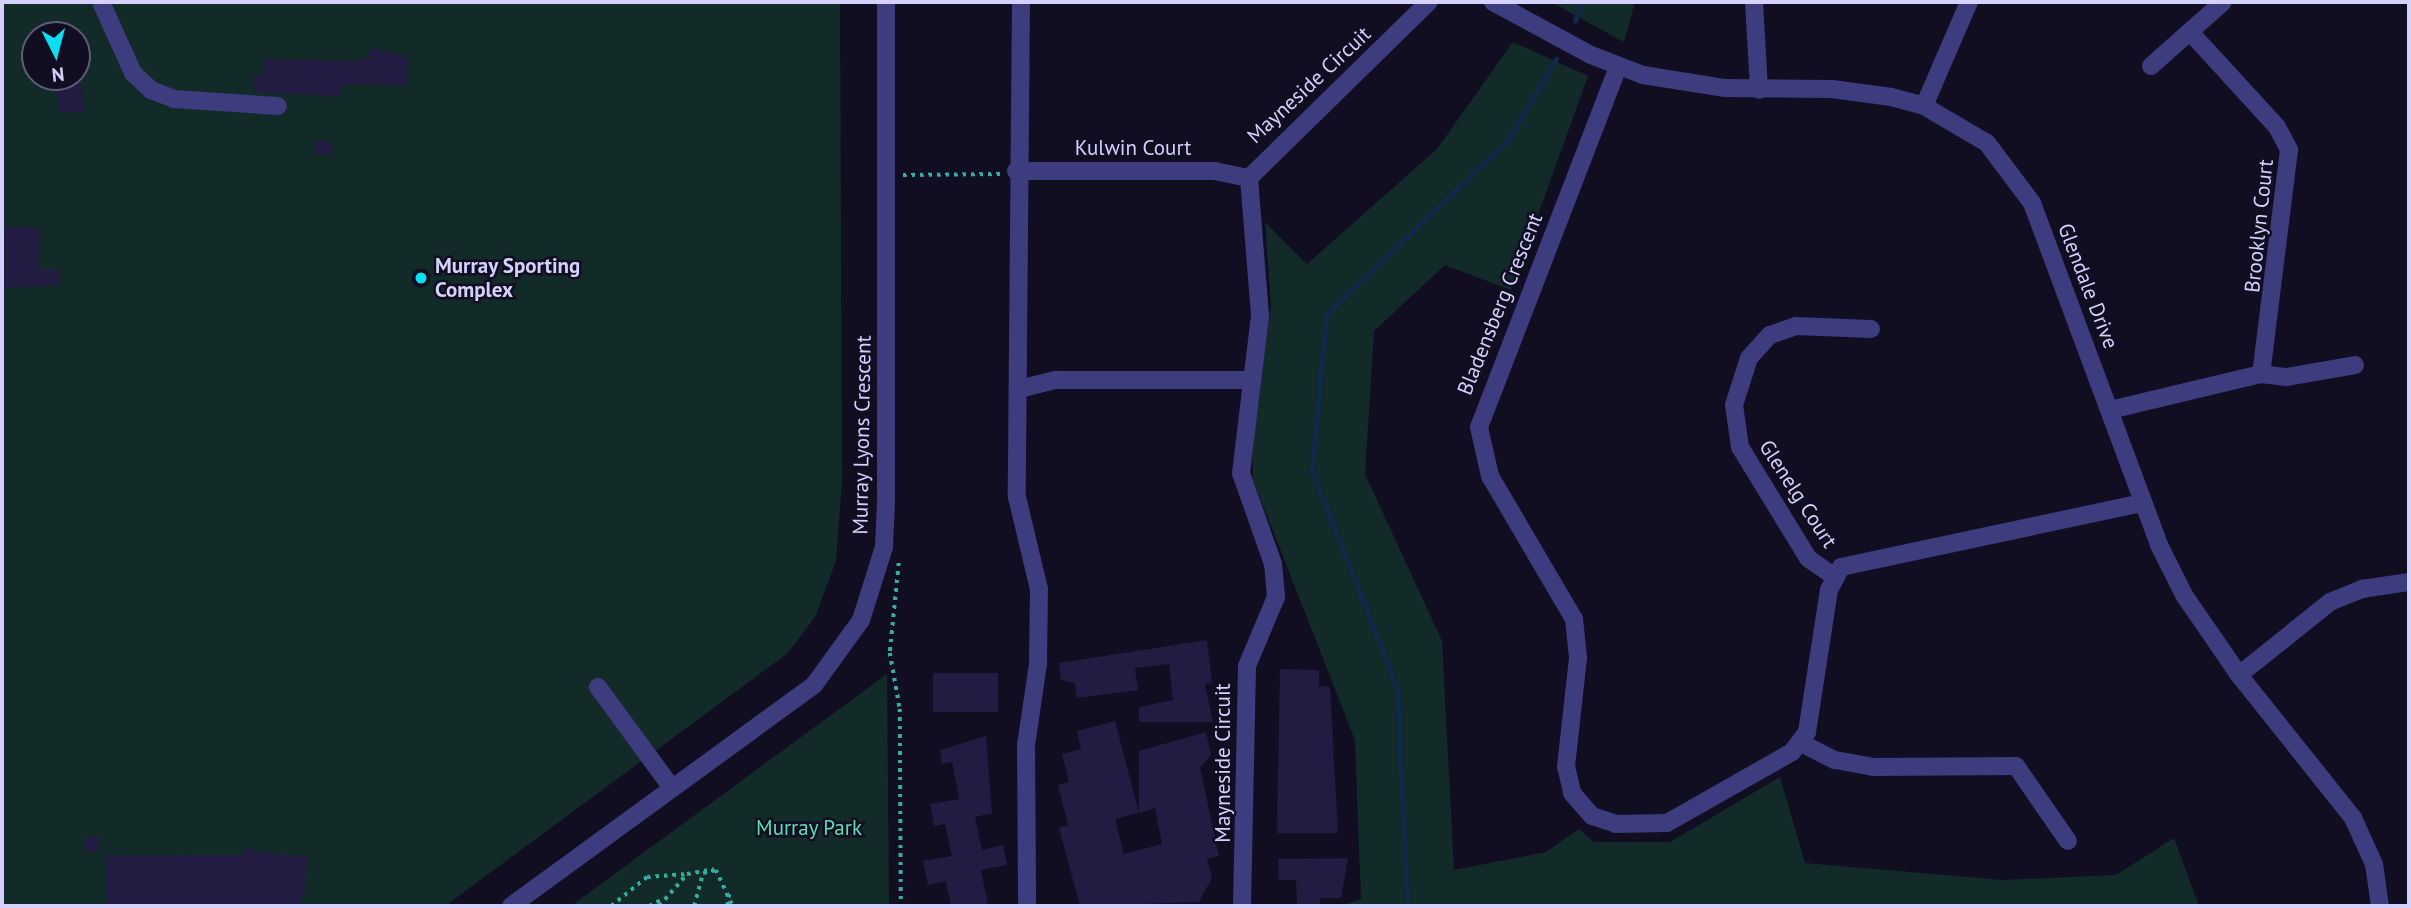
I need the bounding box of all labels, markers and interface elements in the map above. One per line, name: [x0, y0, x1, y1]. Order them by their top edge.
north arrow: [21, 21, 91, 91]
street label: Mayneside Circuit: [1242, 21, 1376, 149]
text: N: [51, 62, 65, 87]
street label: Kulwin Court: [1075, 135, 1191, 161]
street label: Brooklyn Court: [2239, 158, 2279, 294]
street label: Bladensberg Crescent: [1452, 209, 1548, 399]
street label: Glendale Drive: [2053, 220, 2123, 352]
place label: Murray Sporting Complex: [435, 253, 581, 303]
marker: Murray Sporting Complex: [413, 270, 429, 286]
street label: Murray Lyons Crescent: [848, 335, 876, 535]
street label: Glenelg Court: [1754, 435, 1842, 553]
street label: Mayneside Circuit: [1210, 683, 1236, 843]
park label: Murray Park: [756, 815, 862, 841]

